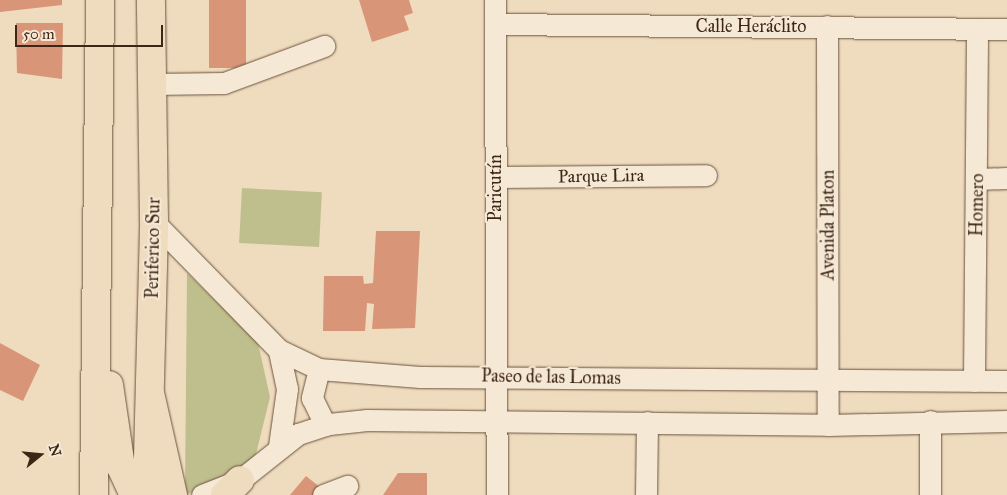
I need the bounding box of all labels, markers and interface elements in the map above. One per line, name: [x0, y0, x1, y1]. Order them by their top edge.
scale bar: [18, 15, 165, 47]
street label: Calle Heráclito: [695, 15, 807, 37]
text: 50 m: [23, 25, 55, 43]
street label: Paricutín: [484, 154, 506, 222]
street label: Parque Lira: [558, 164, 644, 188]
street label: Avenida Platon: [817, 170, 839, 280]
street label: Homero: [966, 173, 988, 237]
street label: Periferico Sur: [141, 197, 165, 299]
street label: Paseo de las Lomas: [481, 365, 621, 389]
north arrow: [15, 430, 65, 480]
text: N: [45, 442, 65, 459]

